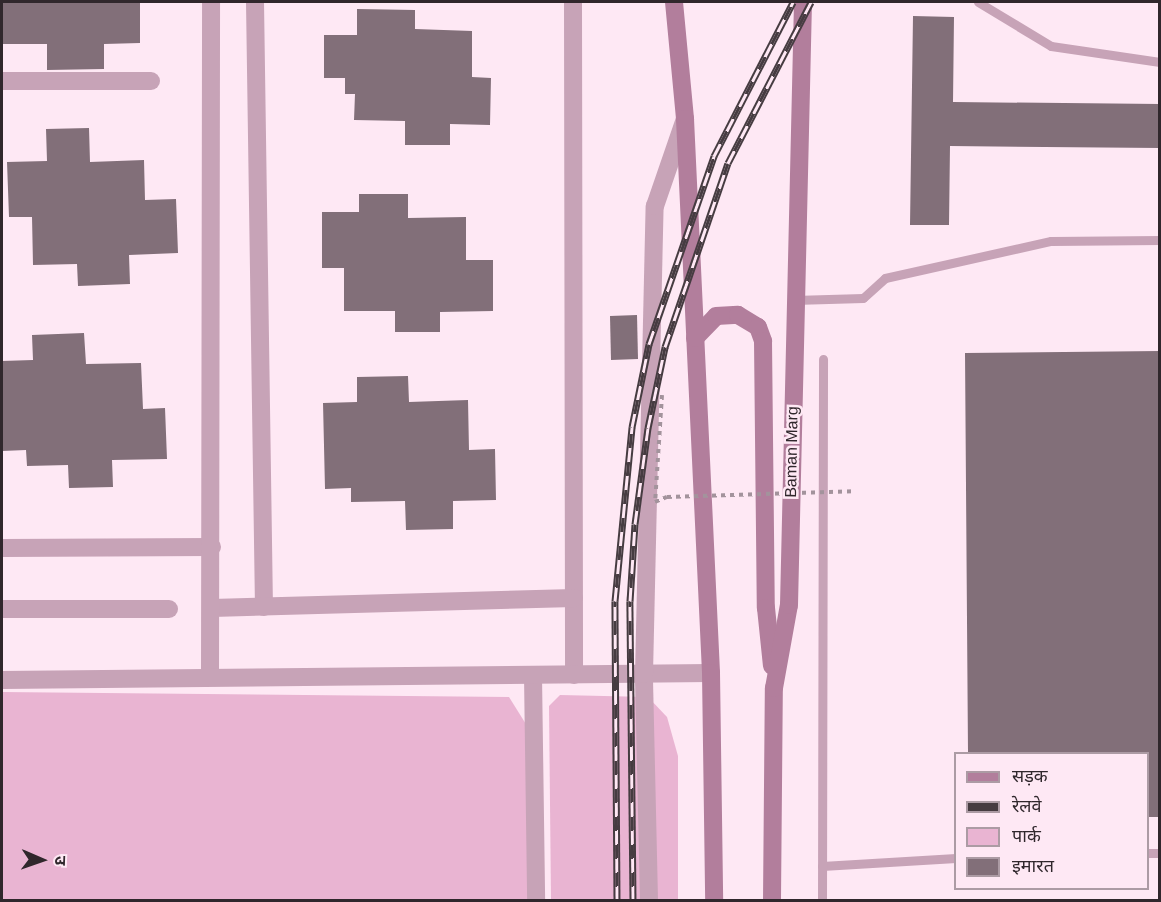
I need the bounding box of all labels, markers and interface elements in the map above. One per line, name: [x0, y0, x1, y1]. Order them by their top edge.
street label: Baman Marg: [782, 406, 802, 498]
legend: [954, 752, 1149, 890]
text: सड़क: [1012, 766, 1048, 786]
text: रेलवे: [1012, 796, 1042, 816]
text: पार्क: [1012, 826, 1041, 846]
north arrow: [12, 830, 72, 890]
text: उ: [52, 856, 69, 866]
text: इमारत: [1012, 856, 1054, 876]

